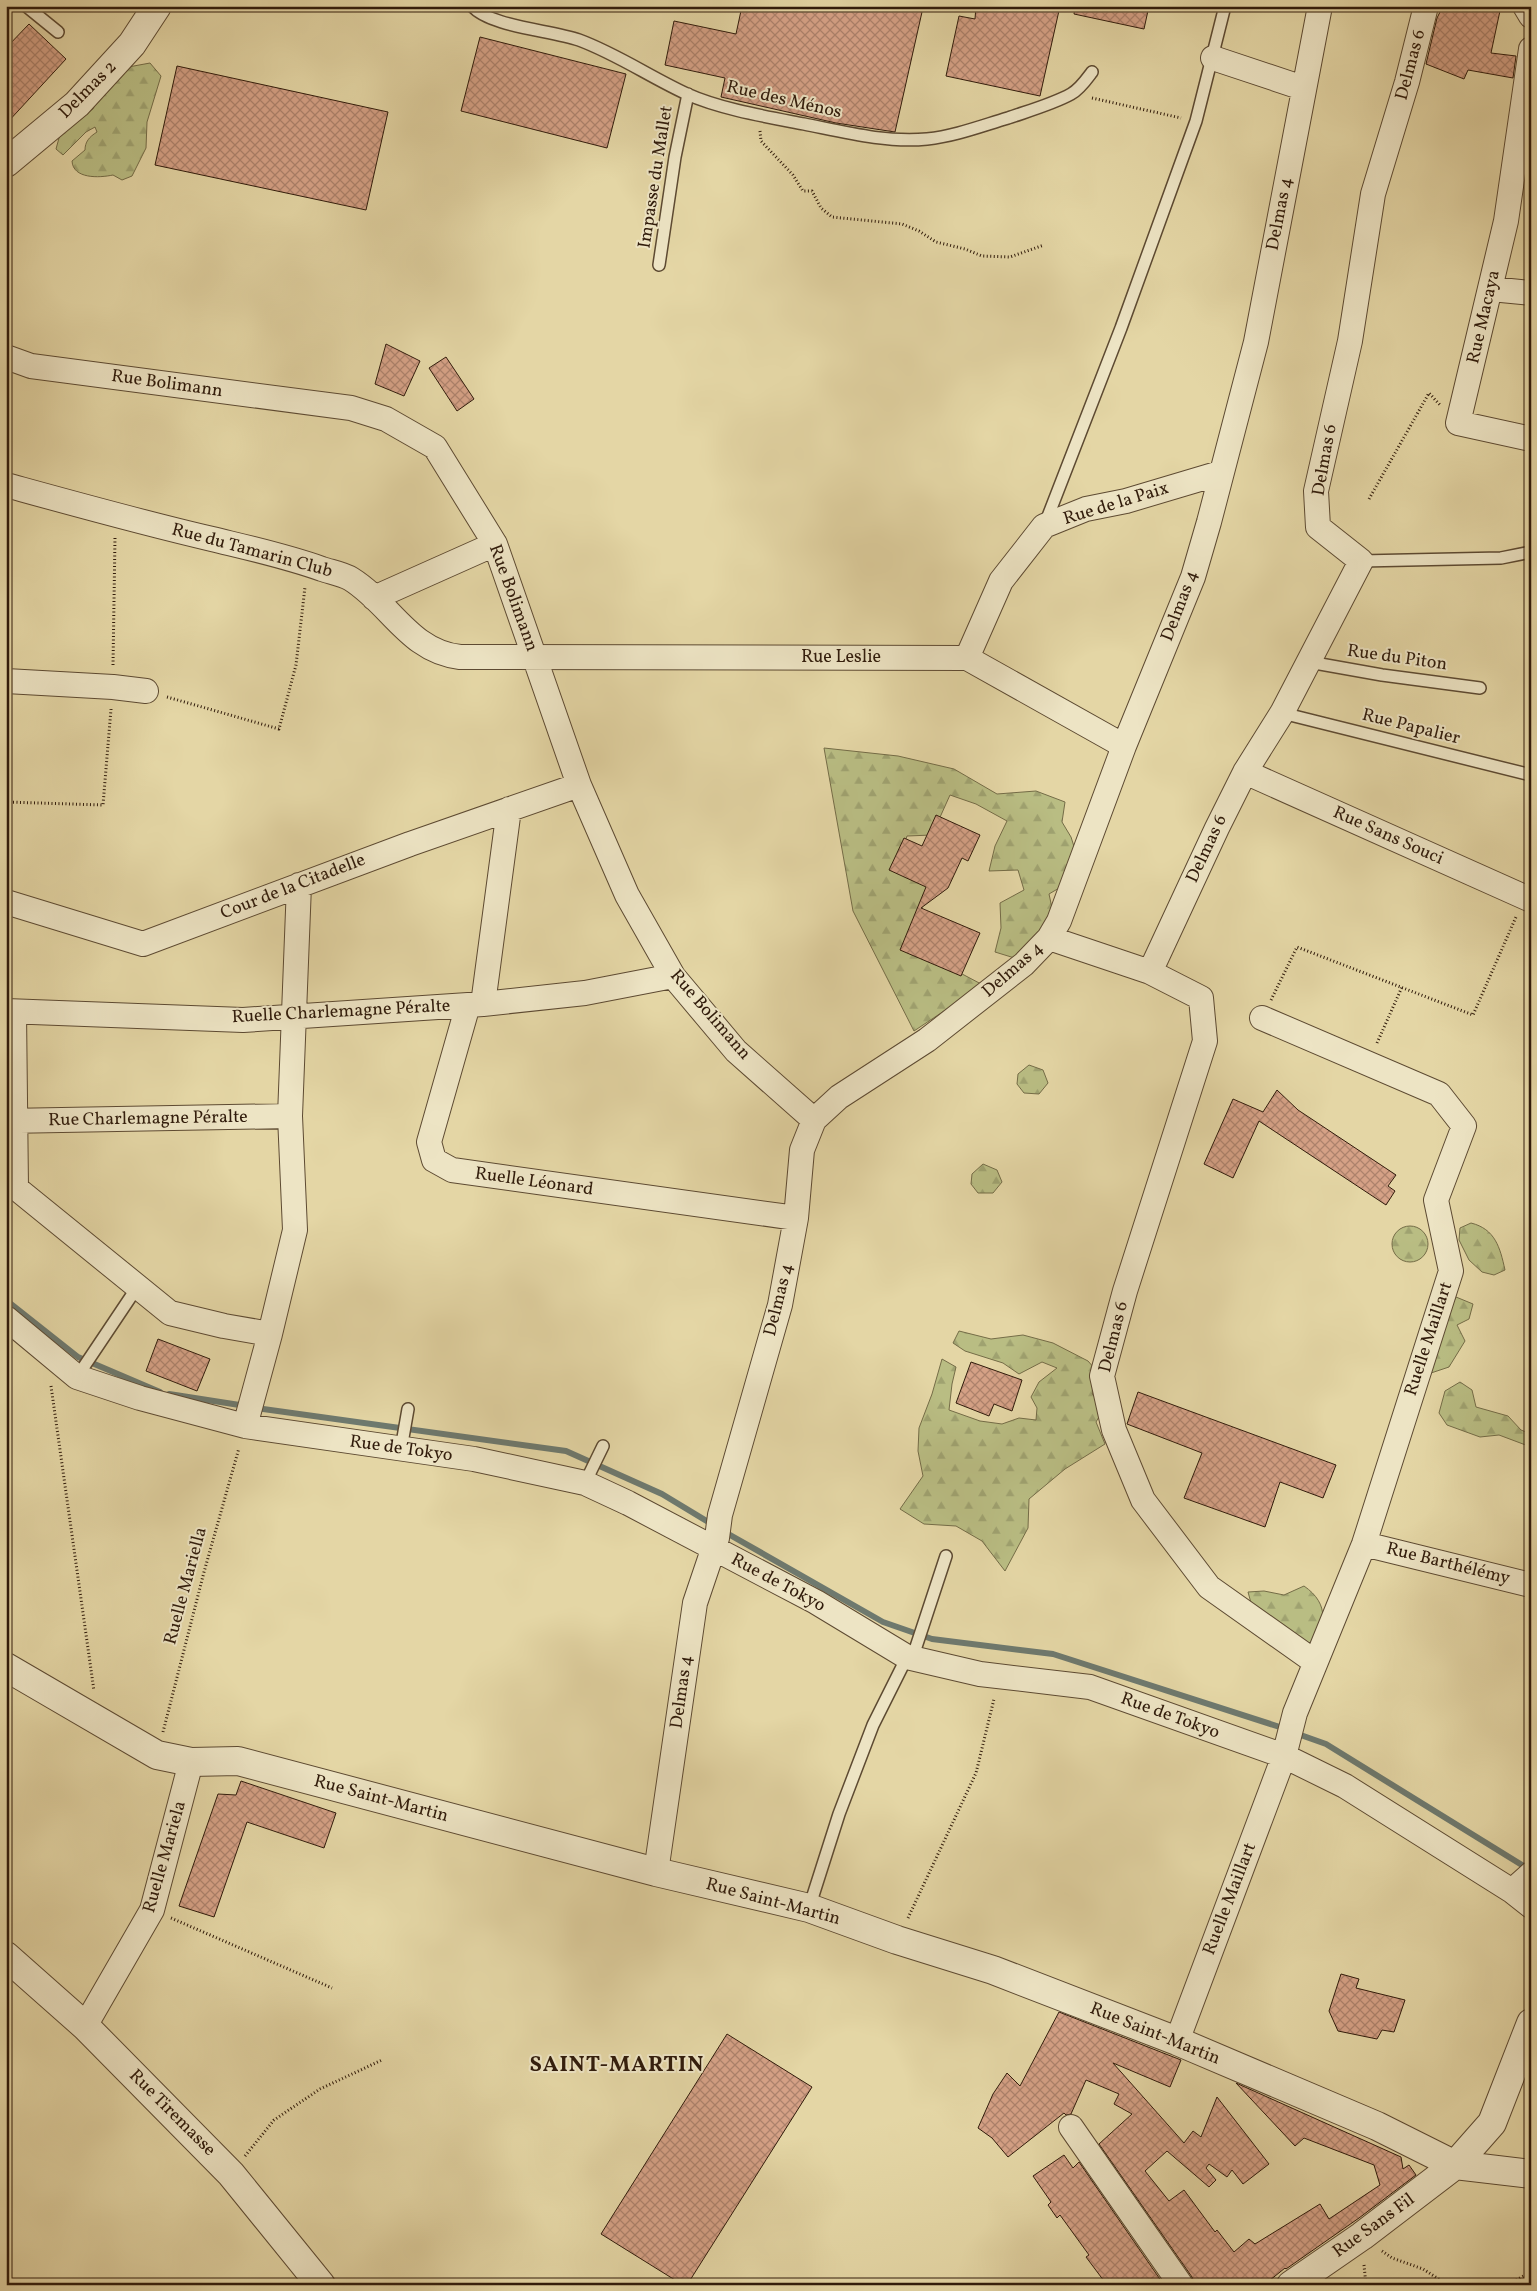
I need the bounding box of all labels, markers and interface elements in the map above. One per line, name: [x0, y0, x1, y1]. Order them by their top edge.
street label: Delmas 6: [1390, 27, 1432, 103]
street label: Delmas 2: [53, 55, 123, 125]
street label: Rue des Ménos: [724, 75, 844, 125]
street label: Impasse du Mallet: [632, 104, 680, 250]
street label: Delmas 4: [1261, 175, 1299, 253]
street label: Rue Macaya: [1461, 268, 1507, 366]
street label: Rue Bolimann: [110, 364, 225, 404]
street label: Delmas 6: [1306, 422, 1344, 498]
street label: Rue de la Paix: [1060, 476, 1172, 532]
street label: Rue du Tamarin Club: [169, 517, 335, 585]
street label: Rue Bolimann: [482, 541, 544, 655]
street label: Delmas 4: [1155, 567, 1205, 645]
street label: Rue du Piton: [1345, 639, 1449, 677]
street label: Rue Leslie: [801, 645, 881, 670]
street label: Rue Papalier: [1359, 703, 1463, 751]
street label: Rue Sans Souci: [1329, 800, 1447, 872]
street label: Delmas 6: [1180, 811, 1234, 887]
street label: Cour de la Citadelle: [217, 848, 369, 926]
street label: Delmas 4: [977, 936, 1049, 1004]
street label: Rue Bolimann: [664, 964, 756, 1066]
street label: Ruelle Charlemagne Péralte: [231, 994, 451, 1030]
street label: Rue Charlemagne Péralte: [48, 1105, 248, 1133]
street label: Ruelle Léonard: [473, 1161, 595, 1203]
street label: Delmas 4: [758, 1261, 800, 1339]
street label: Ruelle Maillart: [1399, 1279, 1459, 1399]
street label: Delmas 6: [1093, 1299, 1135, 1375]
street label: Rue de Tokyo: [348, 1429, 454, 1469]
street label: Ruelle Mariella: [158, 1524, 214, 1648]
street label: Rue Barthélémy: [1383, 1537, 1513, 1592]
street label: Rue de Tokyo: [726, 1548, 830, 1618]
street label: Delmas 4: [664, 1654, 700, 1730]
street label: Rue de Tokyo: [1117, 1686, 1223, 1746]
street label: Rue Saint-Martin: [311, 1769, 451, 1829]
street label: Ruelle Mariela: [137, 1798, 193, 1916]
street label: Ruelle Maillart: [1197, 1839, 1263, 1959]
street label: Rue Saint-Martin: [703, 1872, 843, 1932]
street label: Rue Saint-Martin: [1086, 1996, 1224, 2072]
district label: SAINT-MARTIN: [530, 2050, 704, 2081]
street label: Rue Tiremasse: [123, 2064, 221, 2162]
street label: Rue Sans Fil: [1328, 2188, 1420, 2264]

